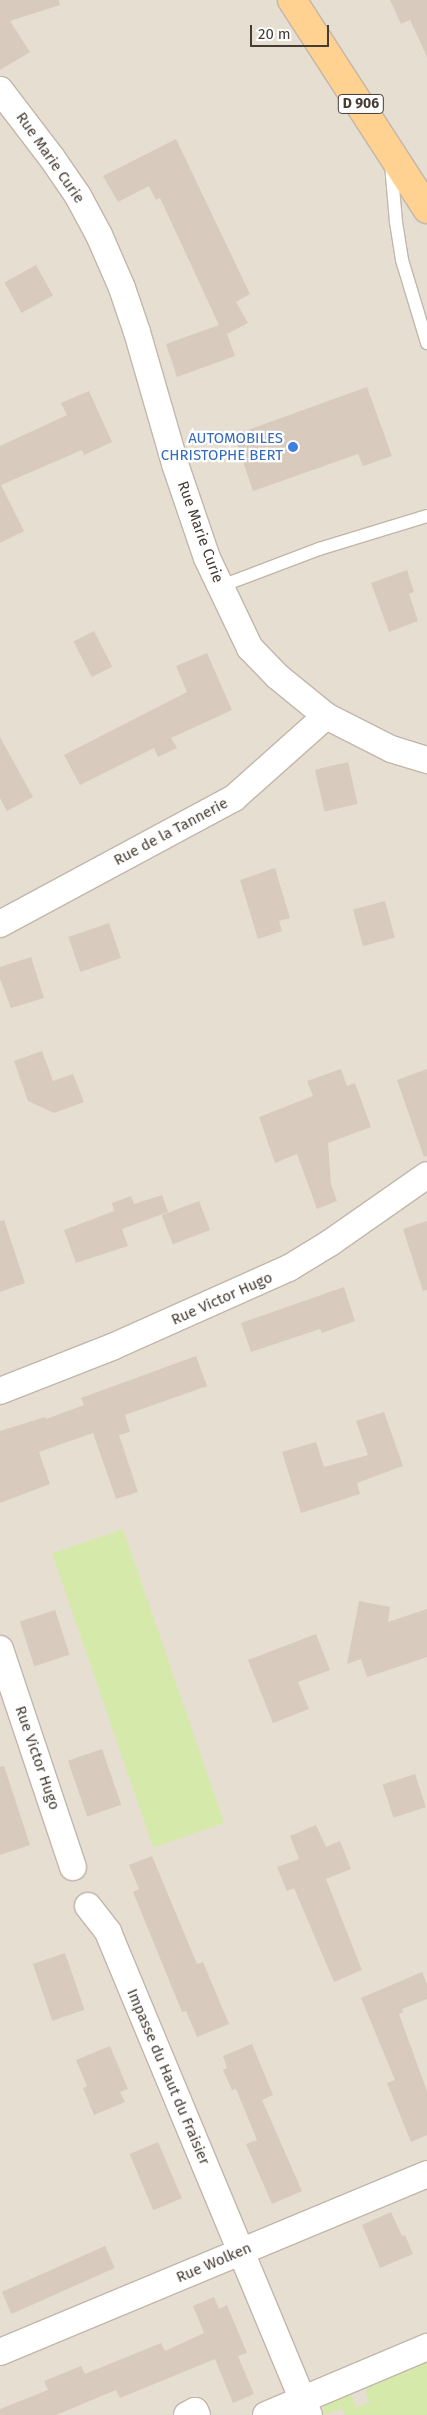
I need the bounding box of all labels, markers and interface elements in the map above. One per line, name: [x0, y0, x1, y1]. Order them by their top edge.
scale bar: [252, 15, 331, 47]
text: 20 m: [258, 25, 291, 43]
road number: D 906: [337, 92, 385, 116]
street label: Rue Marie Curie: [12, 109, 88, 207]
place label: AUTOMOBILES CHRISTOPHE BERT: [161, 429, 283, 464]
marker: AUTOMOBILES CHRISTOPHE BERT: [287, 441, 299, 453]
street label: Rue Marie Curie: [173, 479, 227, 585]
street label: Rue de la Tannerie: [111, 794, 231, 870]
street label: Rue Victor Hugo: [169, 1269, 275, 1329]
street label: Rue Victor Hugo: [11, 1704, 63, 1812]
street label: Impasse du Haut du Fraisier: [123, 1986, 213, 2168]
street label: Rue Wolken: [174, 2239, 254, 2287]

